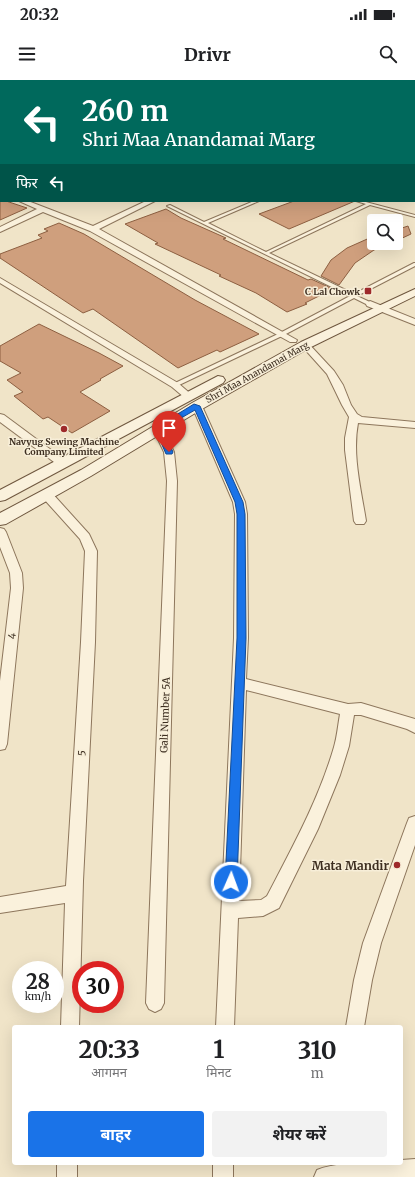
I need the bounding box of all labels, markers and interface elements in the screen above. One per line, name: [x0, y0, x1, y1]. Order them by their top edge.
text: 20:32: [20, 5, 59, 24]
icon: menu: [16, 43, 38, 65]
text: Drivr: [184, 43, 231, 66]
icon: search: [377, 43, 399, 65]
text: 260 m: [82, 93, 168, 129]
icon: left: [16, 96, 68, 148]
text: Shri Maa Anandamai Marg: [82, 128, 315, 151]
icon: left: [46, 172, 68, 194]
text: फिर: [16, 173, 38, 192]
map controls: [367, 214, 403, 250]
button: search: [367, 214, 403, 250]
place label: C Lal Chowk: [305, 286, 360, 297]
marker: C Lal Chowk: [363, 286, 373, 296]
street label: Shri Maa Anandamai Marg: [203, 339, 311, 405]
pin: [152, 411, 186, 452]
icon: arrive: [158, 417, 180, 439]
marker: Navyug Sewing Machine Company Limited: [59, 424, 69, 434]
place label: Navyug Sewing Machine Company Limited: [9, 436, 119, 457]
street label: 4: [5, 632, 19, 640]
street label: Gali Number 5A: [157, 676, 173, 753]
street label: 5: [75, 749, 89, 756]
place label: Mata Mandir: [312, 858, 389, 873]
marker: Mata Mandir: [392, 860, 402, 870]
position arrow: [210, 861, 252, 903]
speed limit sign: 30: [72, 961, 124, 1013]
text: 28: [26, 969, 50, 994]
text: km/h: [25, 990, 51, 1003]
text: 20:33: [78, 1034, 140, 1065]
text: 1: [213, 1034, 224, 1065]
text: 310: [298, 1035, 337, 1066]
text: आगमन: [91, 1064, 127, 1081]
text: मिनट: [206, 1064, 231, 1081]
text: m: [311, 1065, 324, 1082]
button: बाहर: [28, 1111, 204, 1157]
button: शेयर करें: [212, 1111, 387, 1157]

